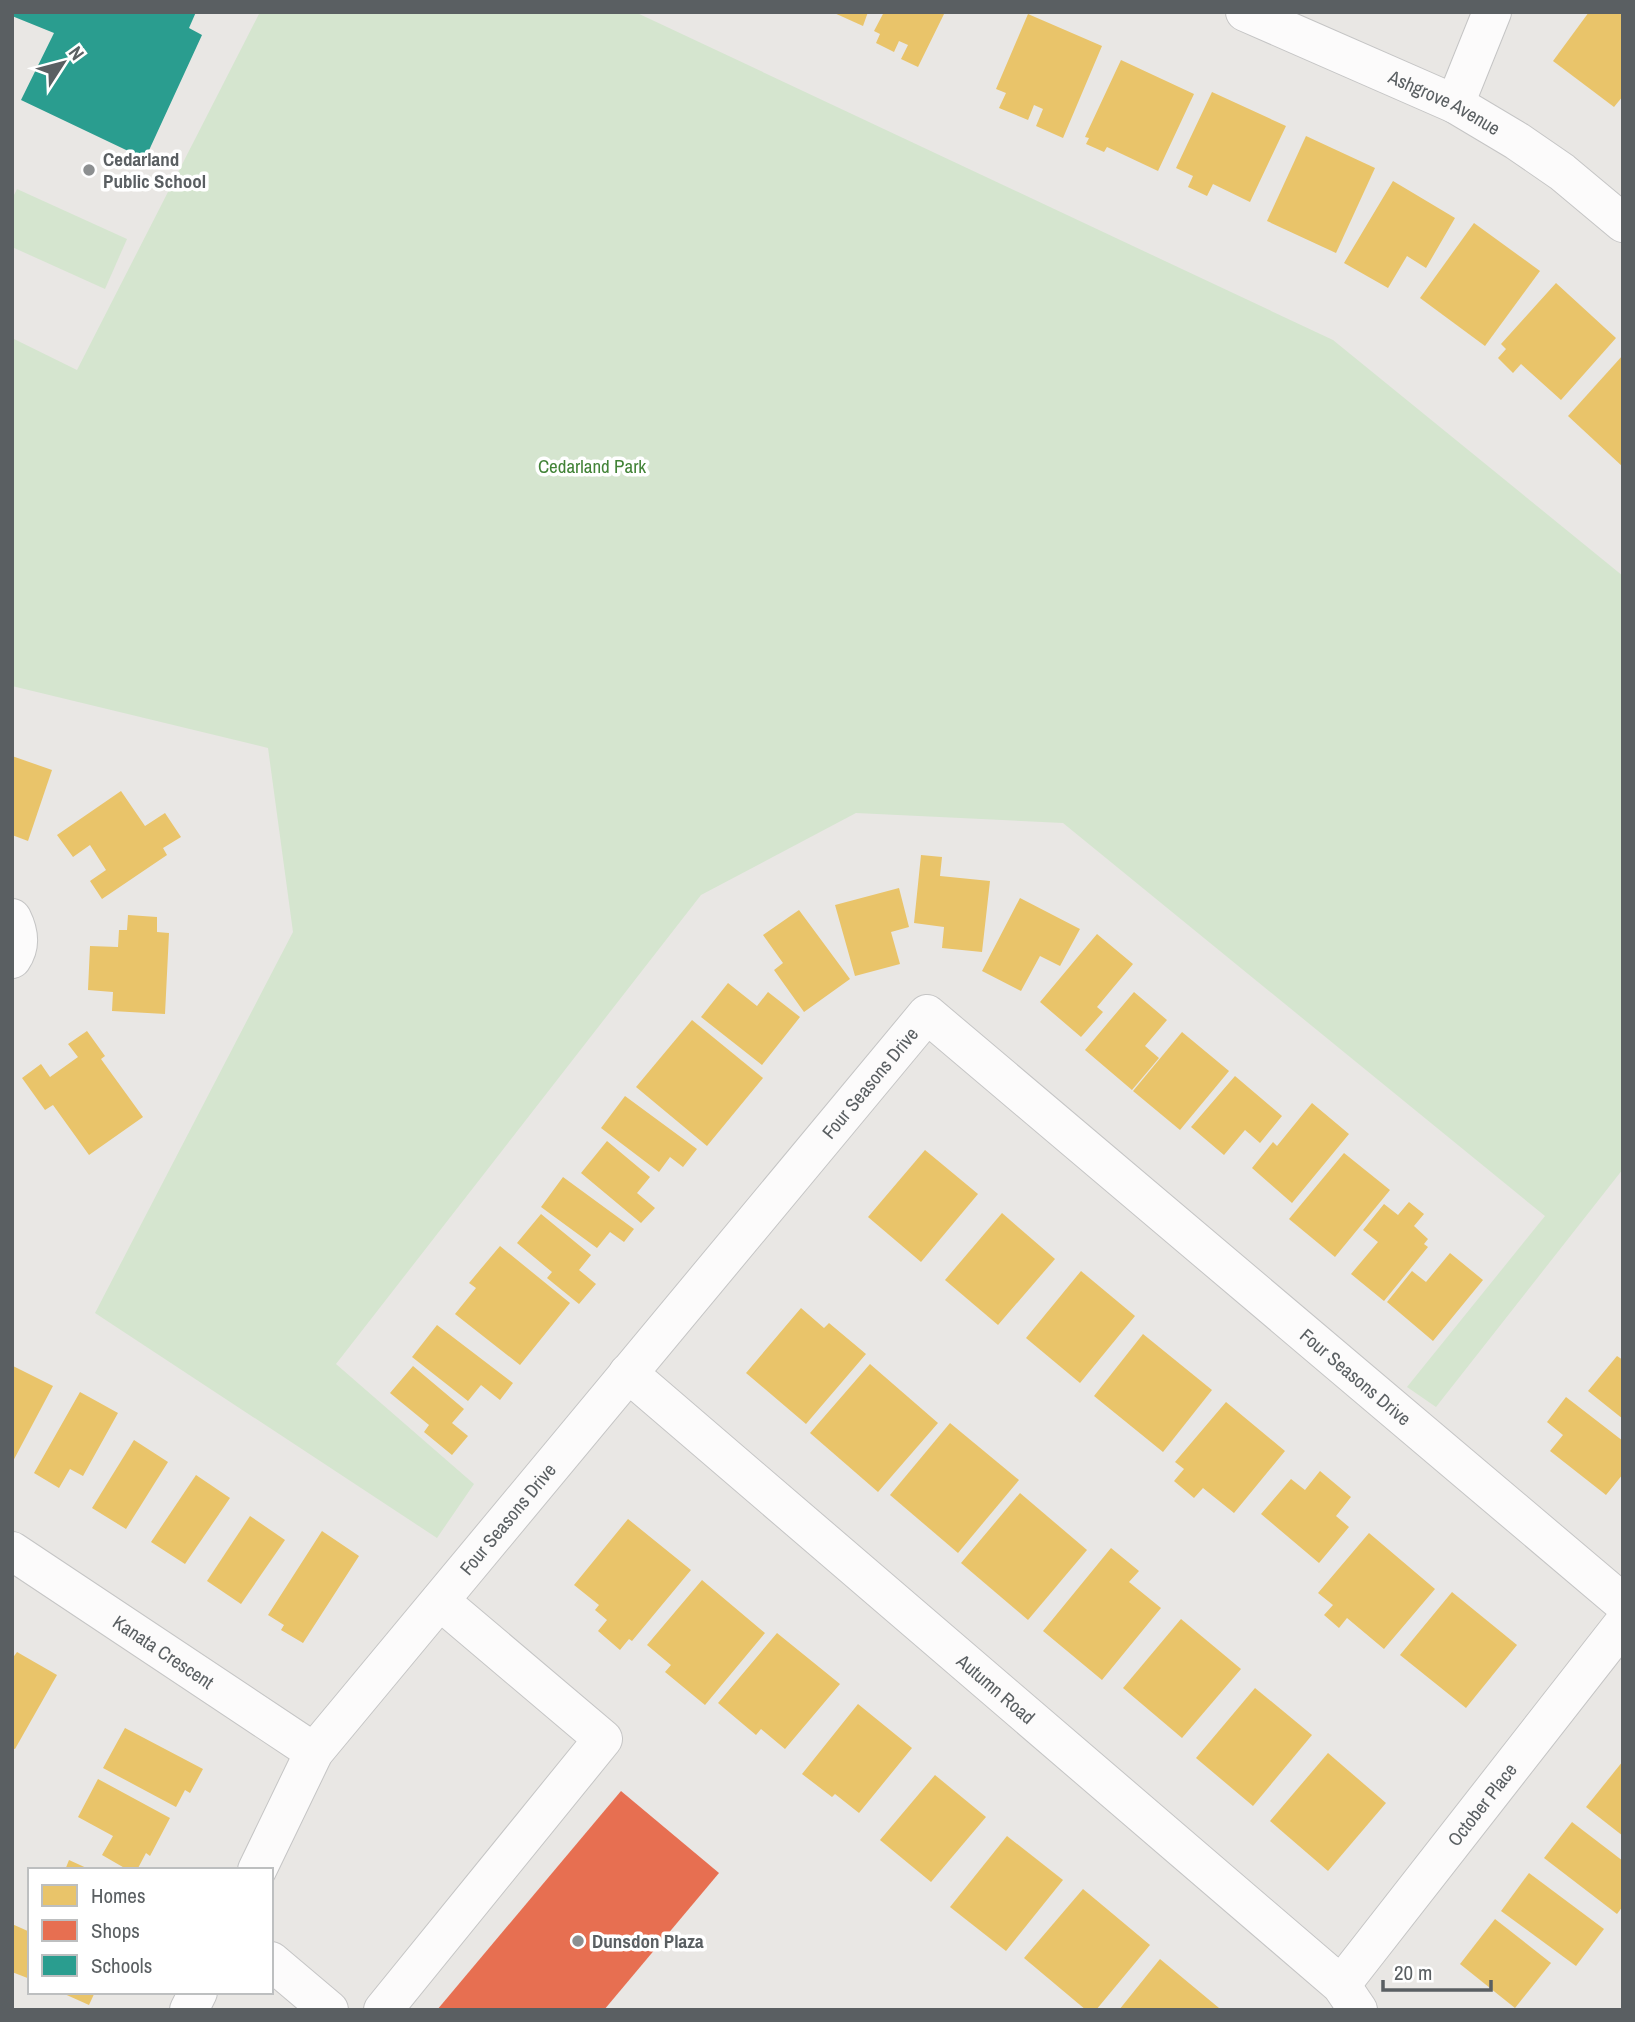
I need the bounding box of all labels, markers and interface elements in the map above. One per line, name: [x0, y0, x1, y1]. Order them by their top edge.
north arrow: [28, 28, 98, 98]
text: N: [63, 41, 91, 65]
street label: Ashgrove Avenue: [1384, 63, 1505, 141]
place label: Cedarland Public School: [103, 146, 206, 194]
marker: Cedarland Public School: [81, 162, 97, 178]
park label: Cedarland Park: [538, 453, 646, 479]
street label: Four Seasons Drive: [816, 1021, 924, 1144]
street label: Four Seasons Drive: [1295, 1322, 1417, 1431]
street label: Four Seasons Drive: [454, 1458, 562, 1580]
street label: Kanata Crescent: [108, 1609, 220, 1695]
street label: Autumn Road: [951, 1647, 1041, 1730]
street label: October Place: [1441, 1758, 1523, 1851]
legend: [28, 1868, 273, 1994]
text: Homes: [91, 1881, 146, 1910]
text: Shops: [91, 1916, 140, 1945]
place label: Dunsdon Plaza: [592, 1928, 704, 1954]
marker: Dunsdon Plaza: [570, 1933, 586, 1949]
scale bar: [1383, 1948, 1492, 1992]
text: Schools: [91, 1951, 152, 1980]
text: 20 m: [1394, 1958, 1432, 1987]

